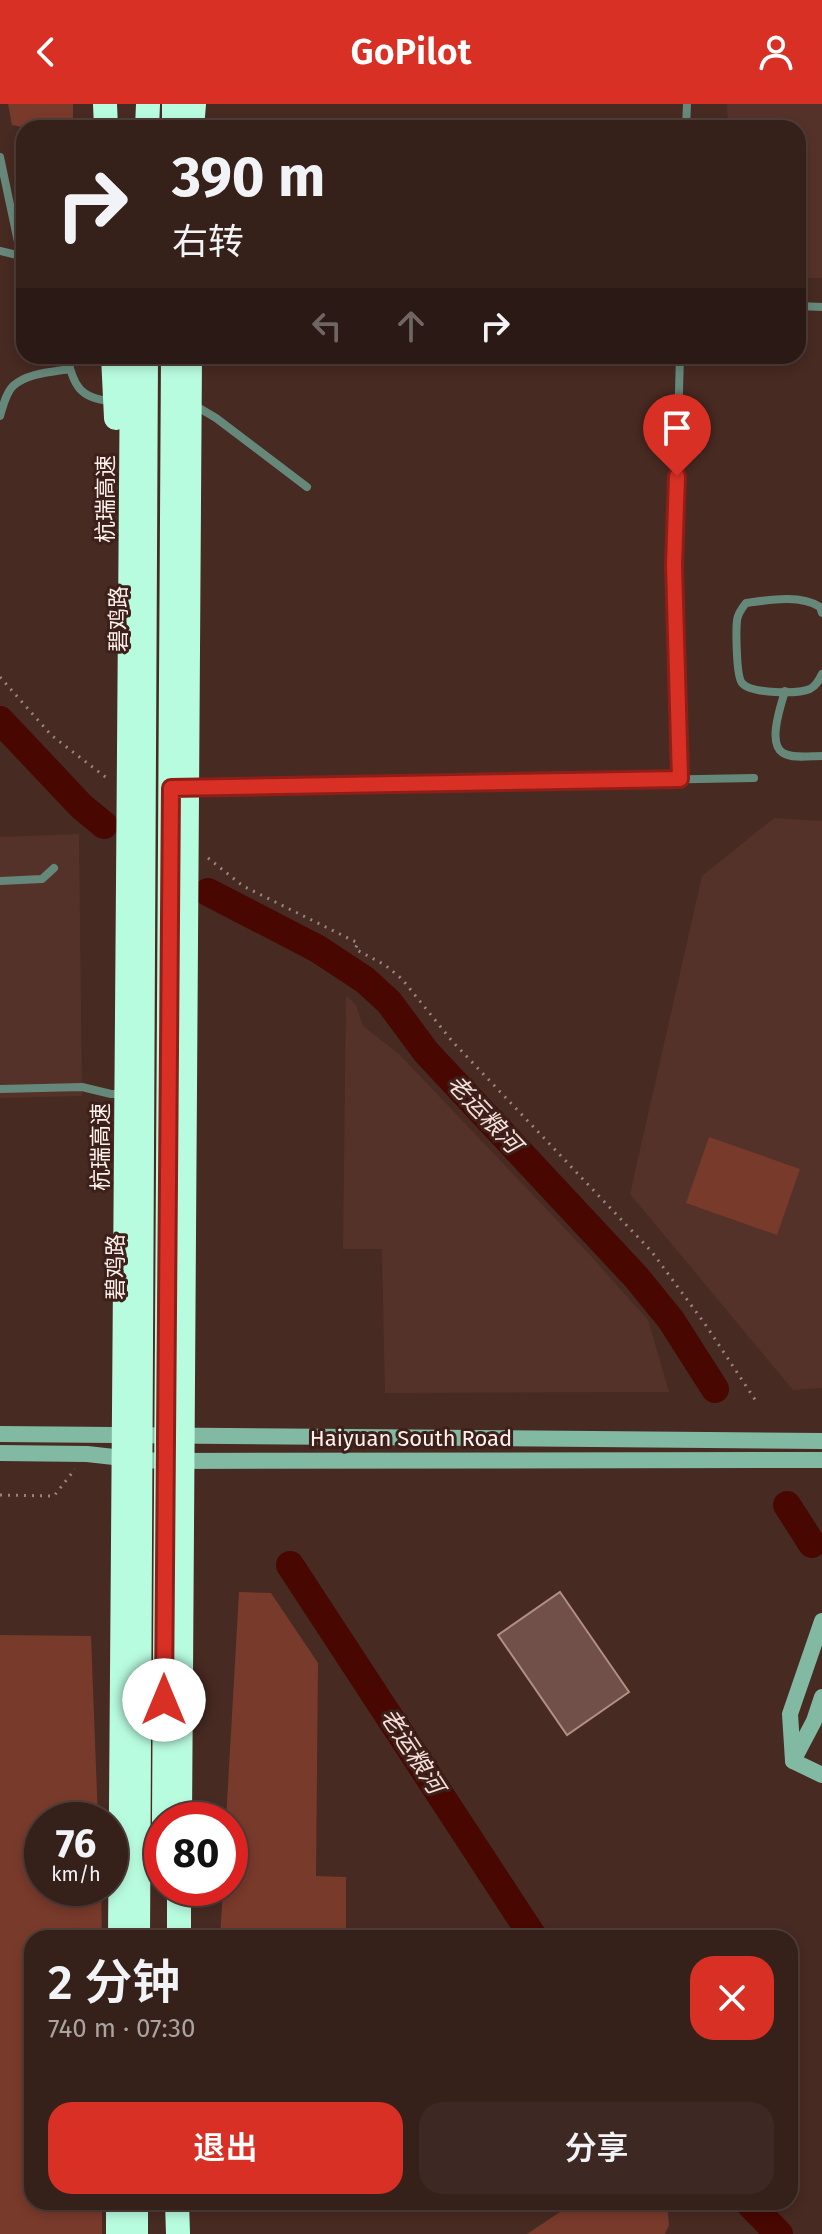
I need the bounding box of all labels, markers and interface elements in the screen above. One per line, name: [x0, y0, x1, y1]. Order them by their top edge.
icon: back: [24, 30, 68, 74]
text: GoPilot: [351, 30, 471, 74]
icon: person: [754, 30, 798, 74]
text: 390 m: [172, 144, 325, 211]
icon: right: [40, 152, 144, 256]
text: 右转: [172, 220, 244, 264]
icon: left: [305, 304, 349, 348]
icon: ahead: [389, 304, 433, 348]
icon: right: [473, 304, 517, 348]
pin: [643, 394, 711, 476]
icon: arrive: [655, 406, 699, 450]
street label: 杭瑞高速: [92, 455, 119, 543]
street label: 碧鸡路: [105, 586, 132, 652]
water label: 老运粮河: [441, 1069, 530, 1162]
street label: 杭瑞高速: [87, 1103, 114, 1191]
street label: 碧鸡路: [102, 1234, 129, 1300]
street label: Haiyuan South Road: [310, 1425, 512, 1452]
position arrow: [122, 1658, 206, 1742]
water label: 老运粮河: [374, 1703, 452, 1802]
speed limit sign: 80: [144, 1802, 248, 1906]
text: 76: [56, 1820, 96, 1868]
text: km/h: [51, 1862, 101, 1886]
text: 2 分钟: [48, 1954, 180, 2012]
button: close: [690, 1956, 774, 2040]
text: 740 m · 07:30: [48, 2013, 196, 2044]
button: 退出: [48, 2102, 403, 2194]
button: 分享: [419, 2102, 774, 2194]

